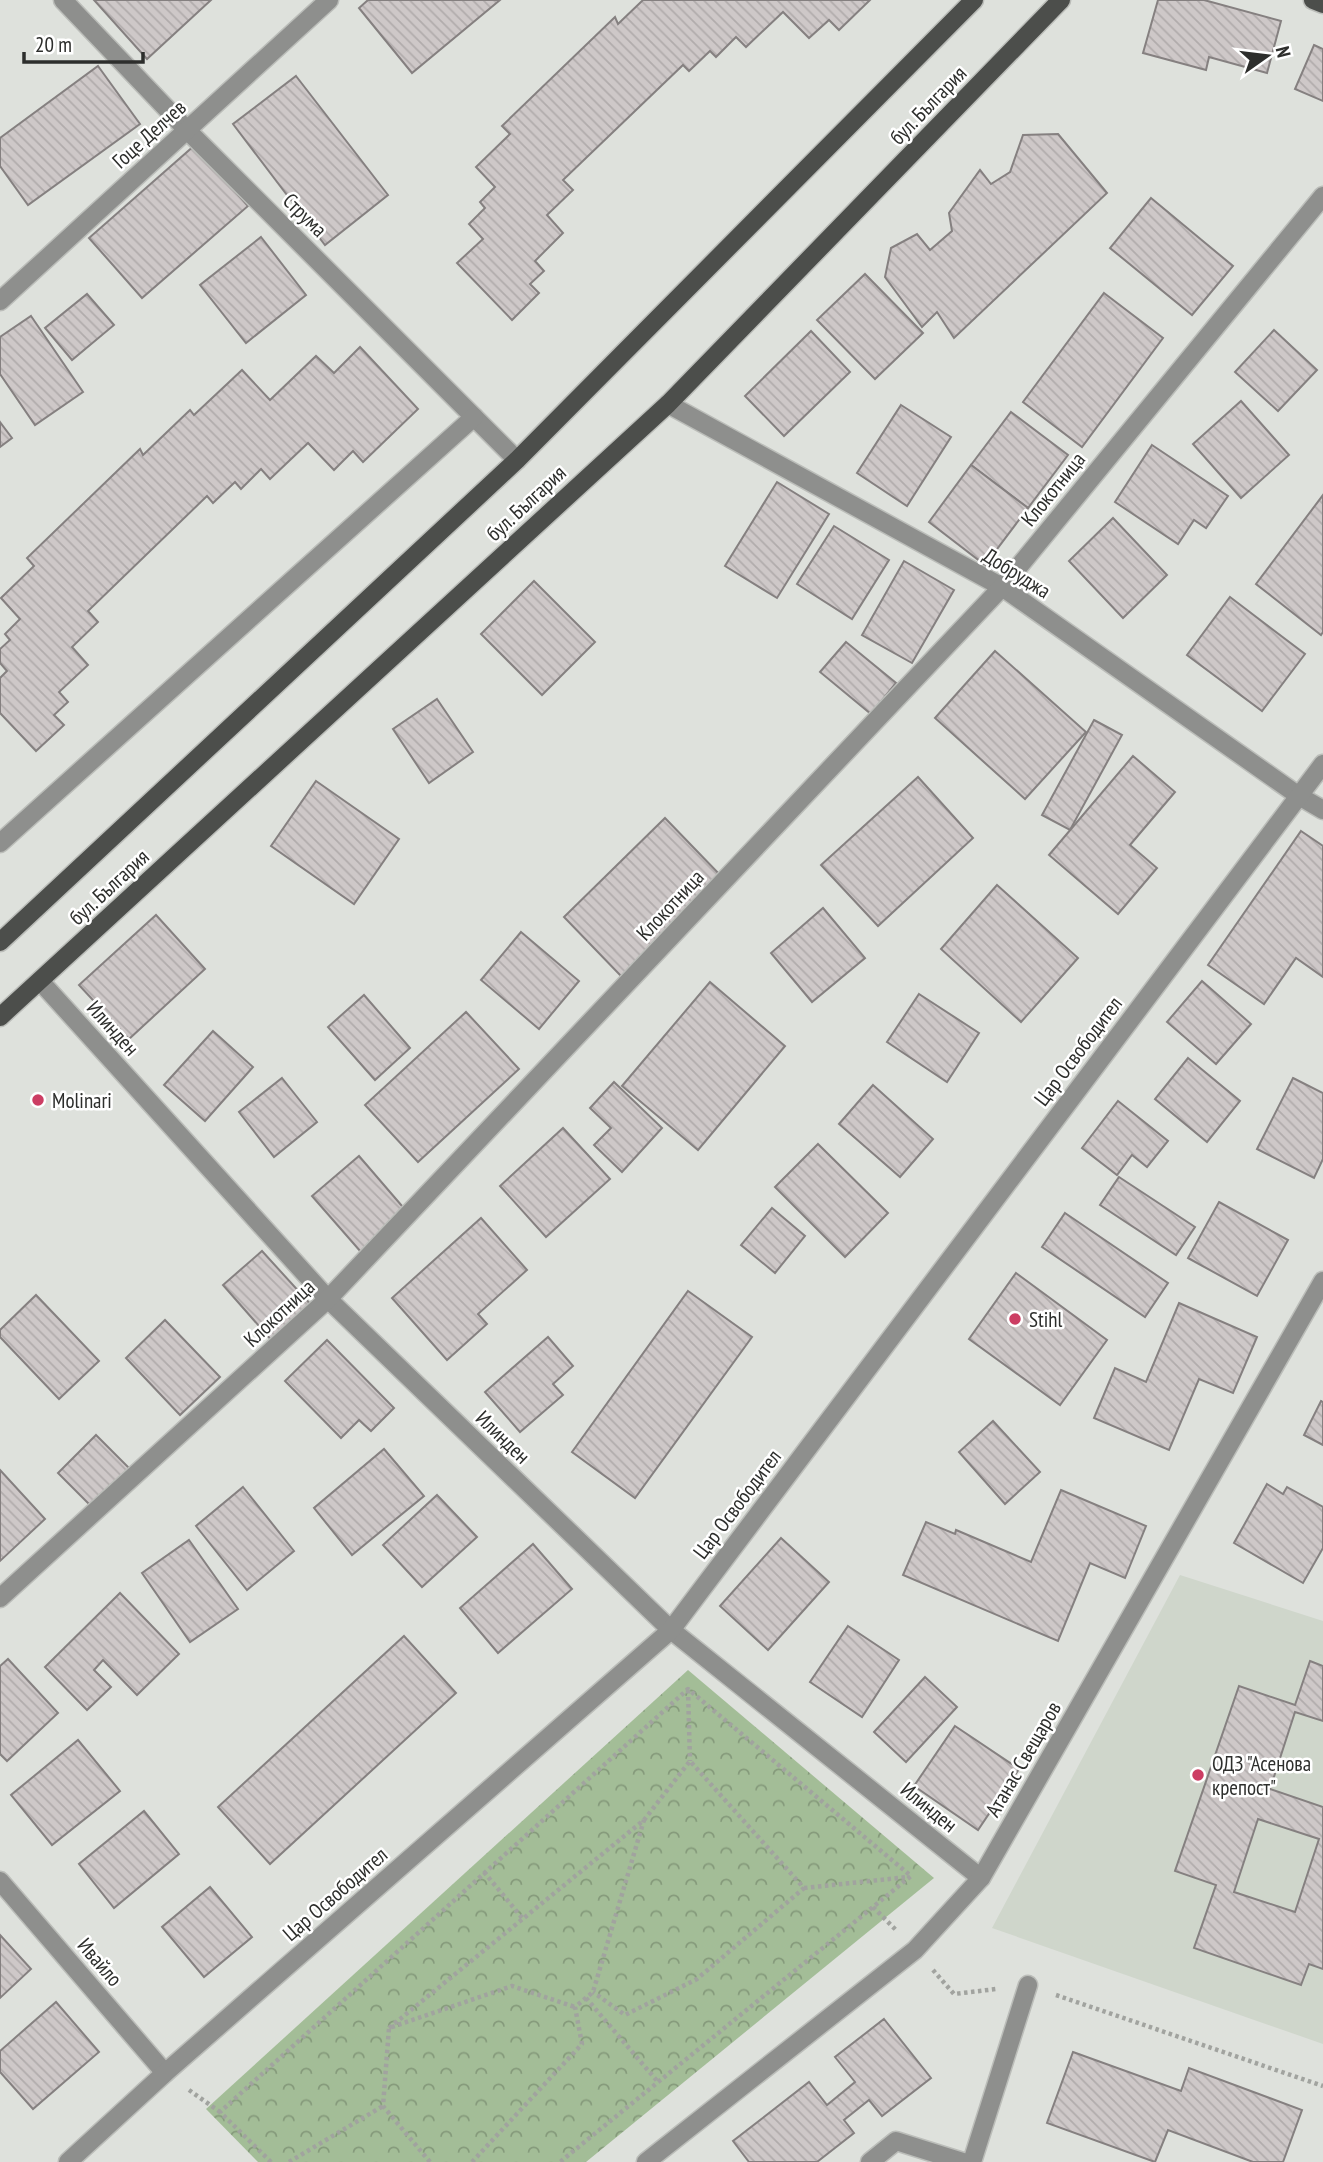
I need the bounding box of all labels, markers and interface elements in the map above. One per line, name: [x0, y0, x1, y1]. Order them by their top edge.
scale bar: [24, 21, 144, 65]
north arrow: [1232, 21, 1302, 91]
text: 20 m: [35, 31, 72, 58]
text: N: [1271, 44, 1296, 60]
street label: бул. България: [884, 60, 972, 150]
street label: Гоце Делчев: [107, 94, 191, 174]
street label: Струма: [277, 187, 333, 243]
street label: Клокотница: [1015, 447, 1091, 531]
street label: бул. България: [481, 459, 571, 547]
street label: Добруджа: [978, 542, 1056, 604]
street label: бул. България: [64, 843, 154, 931]
street label: Клокотница: [630, 864, 710, 946]
street label: Цар Освободител: [1028, 991, 1128, 1111]
street label: Илинден: [81, 995, 145, 1061]
place label: Molinari: [52, 1087, 112, 1114]
marker: Molinari: [30, 1092, 46, 1108]
street label: Клокотница: [238, 1273, 320, 1353]
place label: Stihl: [1029, 1306, 1063, 1333]
marker: Stihl: [1007, 1311, 1023, 1327]
street label: Илинден: [470, 1405, 536, 1469]
street label: Цар Освободител: [687, 1444, 787, 1564]
street label: Атанас Свещаров: [979, 1697, 1067, 1821]
place label: ОДЗ "Асенова крепост": [1212, 1750, 1311, 1801]
marker: ОДЗ "Асенова крепост": [1190, 1767, 1206, 1783]
street label: Илинден: [895, 1776, 963, 1838]
street label: Цар Освободител: [277, 1841, 393, 1947]
street label: Ивайло: [72, 1932, 128, 1992]

